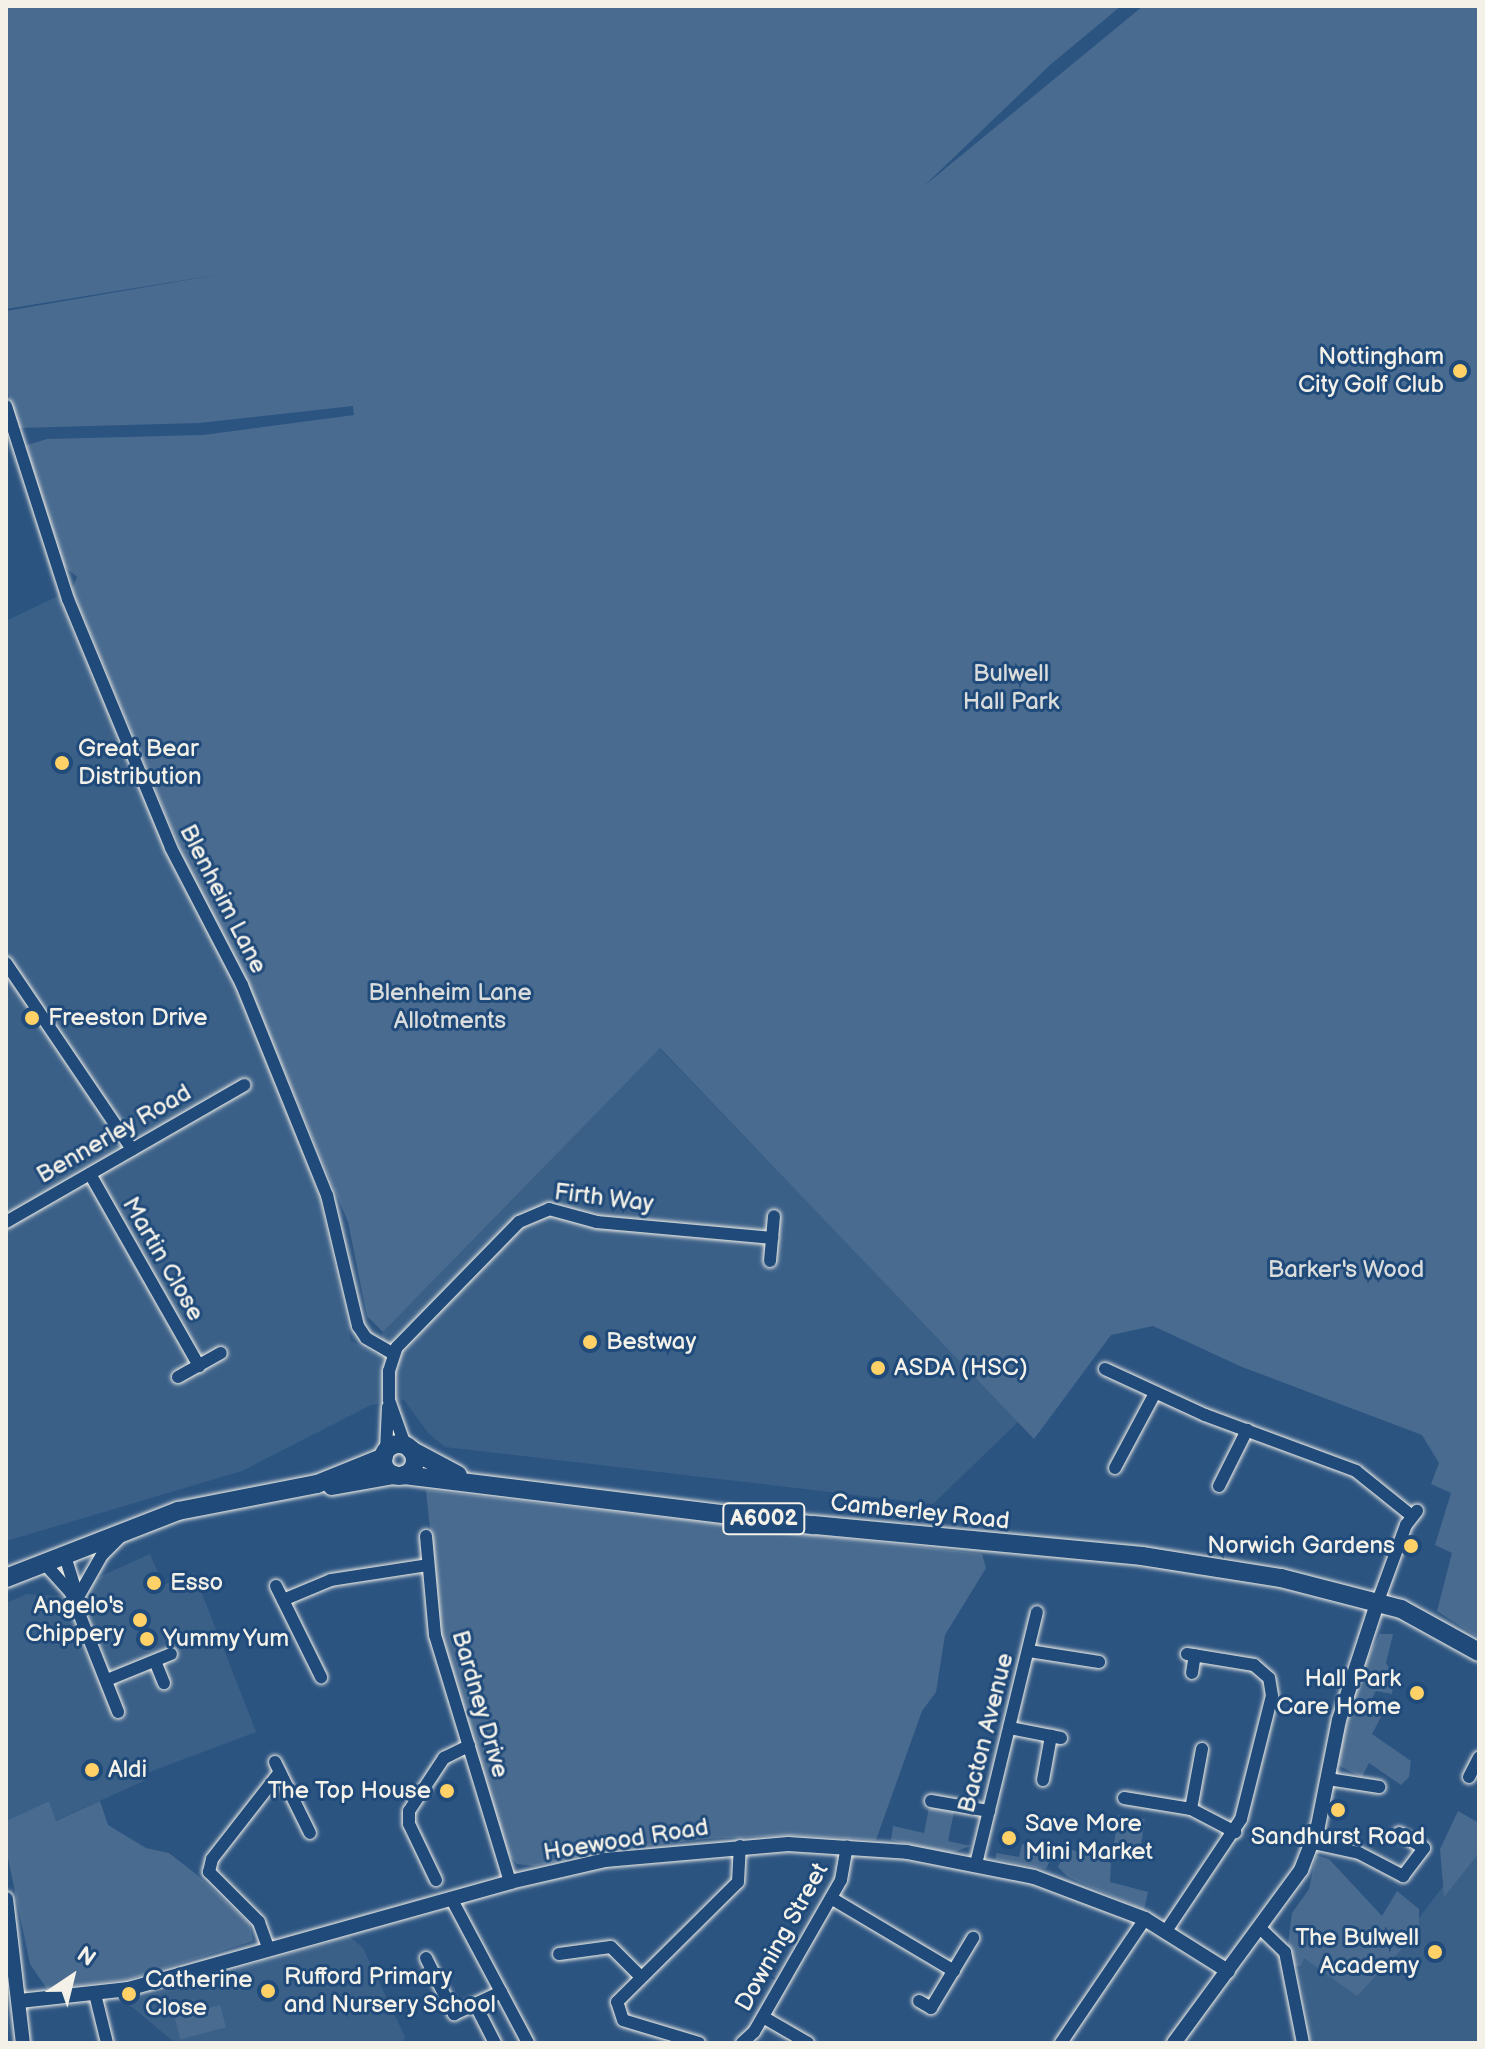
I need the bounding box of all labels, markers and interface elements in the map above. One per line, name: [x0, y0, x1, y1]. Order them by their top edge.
place label: Nottingham City Golf Club: [1296, 343, 1444, 399]
marker: Nottingham City Golf Club: [1451, 362, 1469, 380]
park label: Bulwell Hall Park: [963, 660, 1059, 716]
place label: Great Bear Distribution: [78, 735, 201, 791]
marker: Great Bear Distribution: [53, 754, 71, 772]
street label: Blenheim Lane: [173, 820, 273, 978]
park label: Blenheim Lane Allotments: [368, 979, 532, 1035]
place label: Freeston Drive: [48, 1004, 208, 1032]
marker: Freeston Drive: [23, 1009, 41, 1027]
street label: Bennerley Road: [31, 1078, 197, 1190]
street label: Firth Way: [552, 1178, 656, 1218]
street label: Martin Close: [116, 1192, 210, 1326]
park label: Barker's Wood: [1267, 1256, 1425, 1284]
place label: Bestway: [606, 1328, 696, 1356]
marker: Bestway: [581, 1333, 599, 1351]
place label: ASDA (HSC): [894, 1354, 1028, 1382]
marker: ASDA (HSC): [869, 1359, 887, 1377]
street label: Camberley Road: [828, 1488, 1012, 1536]
road number: A6002: [722, 1501, 806, 1537]
place label: Norwich Gardens: [1207, 1532, 1395, 1560]
marker: Norwich Gardens: [1402, 1537, 1420, 1555]
place label: Esso: [170, 1569, 223, 1597]
marker: Esso: [145, 1574, 163, 1592]
place label: Angelo's Chippery: [25, 1592, 124, 1648]
marker: Angelo's Chippery: [131, 1611, 149, 1629]
place label: Yummy Yum: [163, 1625, 292, 1653]
street label: Bardney Drive: [445, 1626, 515, 1782]
marker: Yummy Yum: [138, 1630, 156, 1648]
street label: Bacton Avenue: [952, 1650, 1020, 1816]
place label: Hall Park Care Home: [1276, 1665, 1401, 1721]
marker: Hall Park Care Home: [1408, 1684, 1426, 1702]
place label: Aldi: [108, 1756, 147, 1784]
marker: Aldi: [83, 1761, 101, 1779]
place label: The Top House: [267, 1777, 431, 1805]
marker: The Top House: [438, 1782, 456, 1800]
marker: Sandhurst Road: [1329, 1801, 1347, 1819]
place label: Save More Mini Market: [1025, 1810, 1153, 1866]
street label: Hoewood Road: [541, 1813, 711, 1867]
place label: Sandhurst Road: [1251, 1823, 1425, 1851]
marker: Save More Mini Market: [1000, 1829, 1018, 1847]
street label: Downing Street: [729, 1858, 835, 2016]
place label: The Bulwell Academy: [1295, 1924, 1419, 1980]
north arrow: [32, 1937, 112, 2017]
text: N: [72, 1941, 101, 1973]
marker: The Bulwell Academy: [1426, 1943, 1444, 1961]
place label: Rufford Primary and Nursery School: [284, 1963, 498, 2019]
place label: Catherine Close: [145, 1966, 253, 2022]
marker: Rufford Primary and Nursery School: [259, 1982, 277, 2000]
marker: Catherine Close: [120, 1985, 138, 2003]

